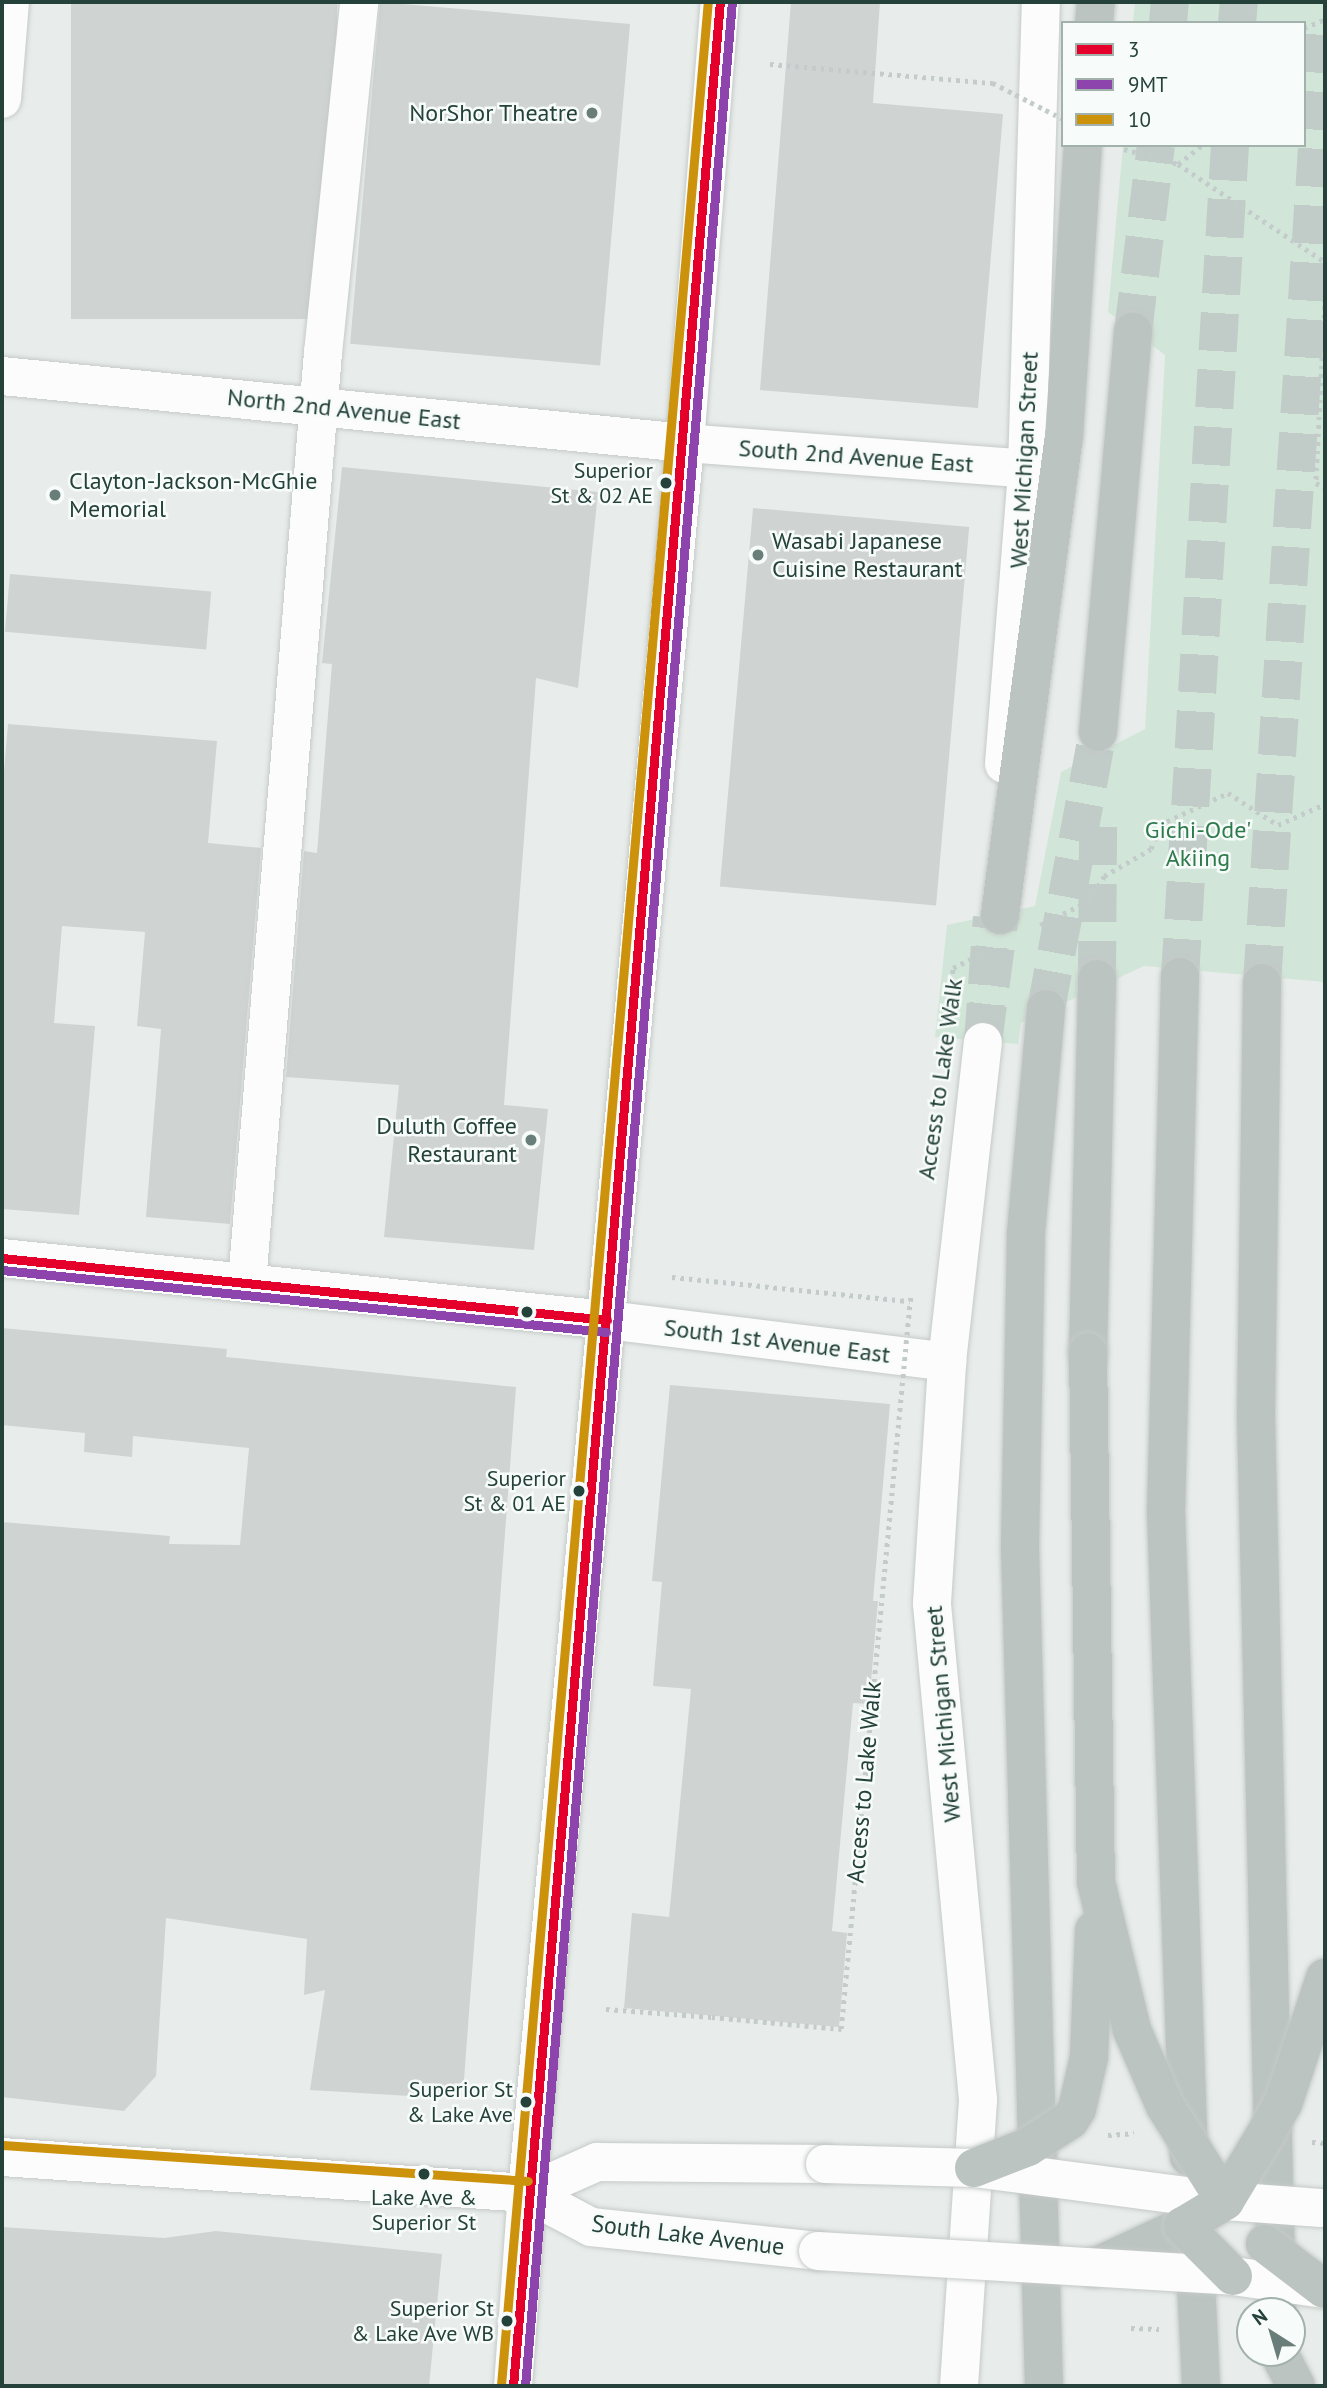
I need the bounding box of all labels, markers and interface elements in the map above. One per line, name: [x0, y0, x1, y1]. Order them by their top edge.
legend: [1061, 21, 1306, 147]
text: 3: [1128, 36, 1139, 63]
text: 9MT: [1128, 71, 1168, 98]
place label: NorShor Theatre: [408, 99, 578, 127]
marker: NorShor Theatre: [584, 105, 600, 121]
text: 10: [1128, 106, 1151, 133]
street label: West Michigan Street: [1004, 351, 1044, 569]
street label: North 2nd Avenue East: [225, 382, 463, 436]
street label: South 2nd Avenue East: [737, 433, 975, 479]
place label: Superior St & 02 AE: [550, 457, 653, 508]
place label: Clayton-Jackson-McGhie Memorial: [69, 467, 317, 523]
marker: Superior St & 02 AE: [659, 476, 673, 490]
marker: Clayton-Jackson-McGhie Memorial: [47, 487, 63, 503]
place label: Wasabi Japanese Cuisine Restaurant: [772, 527, 963, 583]
marker: Wasabi Japanese Cuisine Restaurant: [750, 547, 766, 563]
park label: Gichi-Ode' Akiing: [1145, 816, 1251, 872]
street label: Access to Lake Walk: [912, 976, 968, 1182]
place label: Duluth Coffee Restaurant: [376, 1112, 517, 1168]
marker: Duluth Coffee Restaurant: [523, 1132, 539, 1148]
unlabelled marker: [520, 1305, 534, 1319]
street label: South 1st Avenue East: [662, 1313, 892, 1369]
place label: Superior St & 01 AE: [463, 1465, 566, 1516]
marker: Superior St & 01 AE: [572, 1484, 586, 1498]
street label: West Michigan Street: [919, 1605, 967, 1823]
street label: Access to Lake Walk: [841, 1680, 887, 1884]
place label: Superior St & Lake Ave: [406, 2076, 513, 2128]
marker: Superior St & Lake Ave: [519, 2095, 533, 2109]
marker: Lake Ave & Superior St: [417, 2167, 431, 2181]
place label: Lake Ave & Superior St: [371, 2184, 477, 2236]
street label: South Lake Avenue: [590, 2209, 786, 2261]
place label: Superior St & Lake Ave WB: [350, 2295, 494, 2346]
north arrow: [1236, 2297, 1306, 2367]
text: N: [1247, 2303, 1272, 2330]
marker: Superior St & Lake Ave WB: [500, 2314, 514, 2328]

